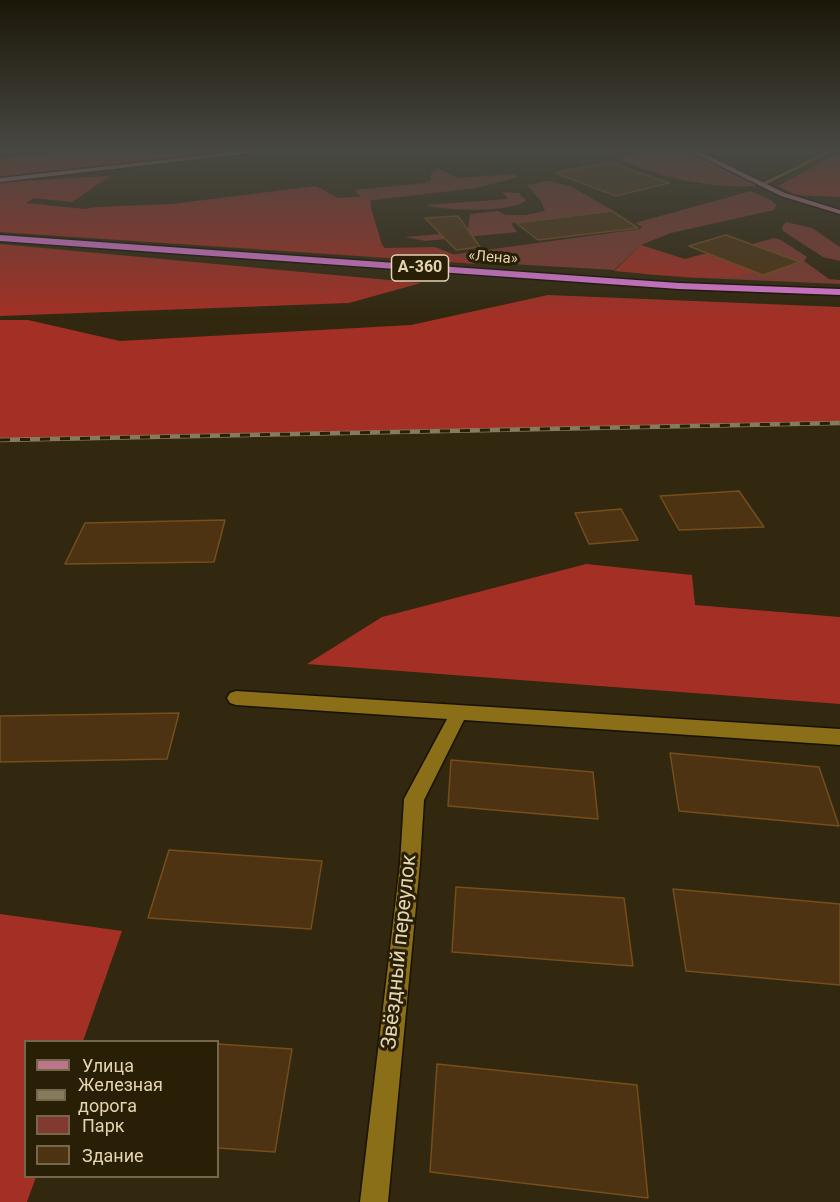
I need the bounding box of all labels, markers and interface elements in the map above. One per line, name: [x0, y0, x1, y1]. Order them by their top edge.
street label: «Лена»: [468, 247, 518, 269]
road number: А-360: [392, 255, 448, 281]
street label: Звёздный переулок: [377, 853, 423, 1051]
legend: [24, 1040, 219, 1178]
text: Улица: [82, 1055, 134, 1076]
text: Железная дорога: [78, 1074, 163, 1116]
text: Парк: [82, 1115, 124, 1136]
text: Здание: [82, 1145, 144, 1166]

